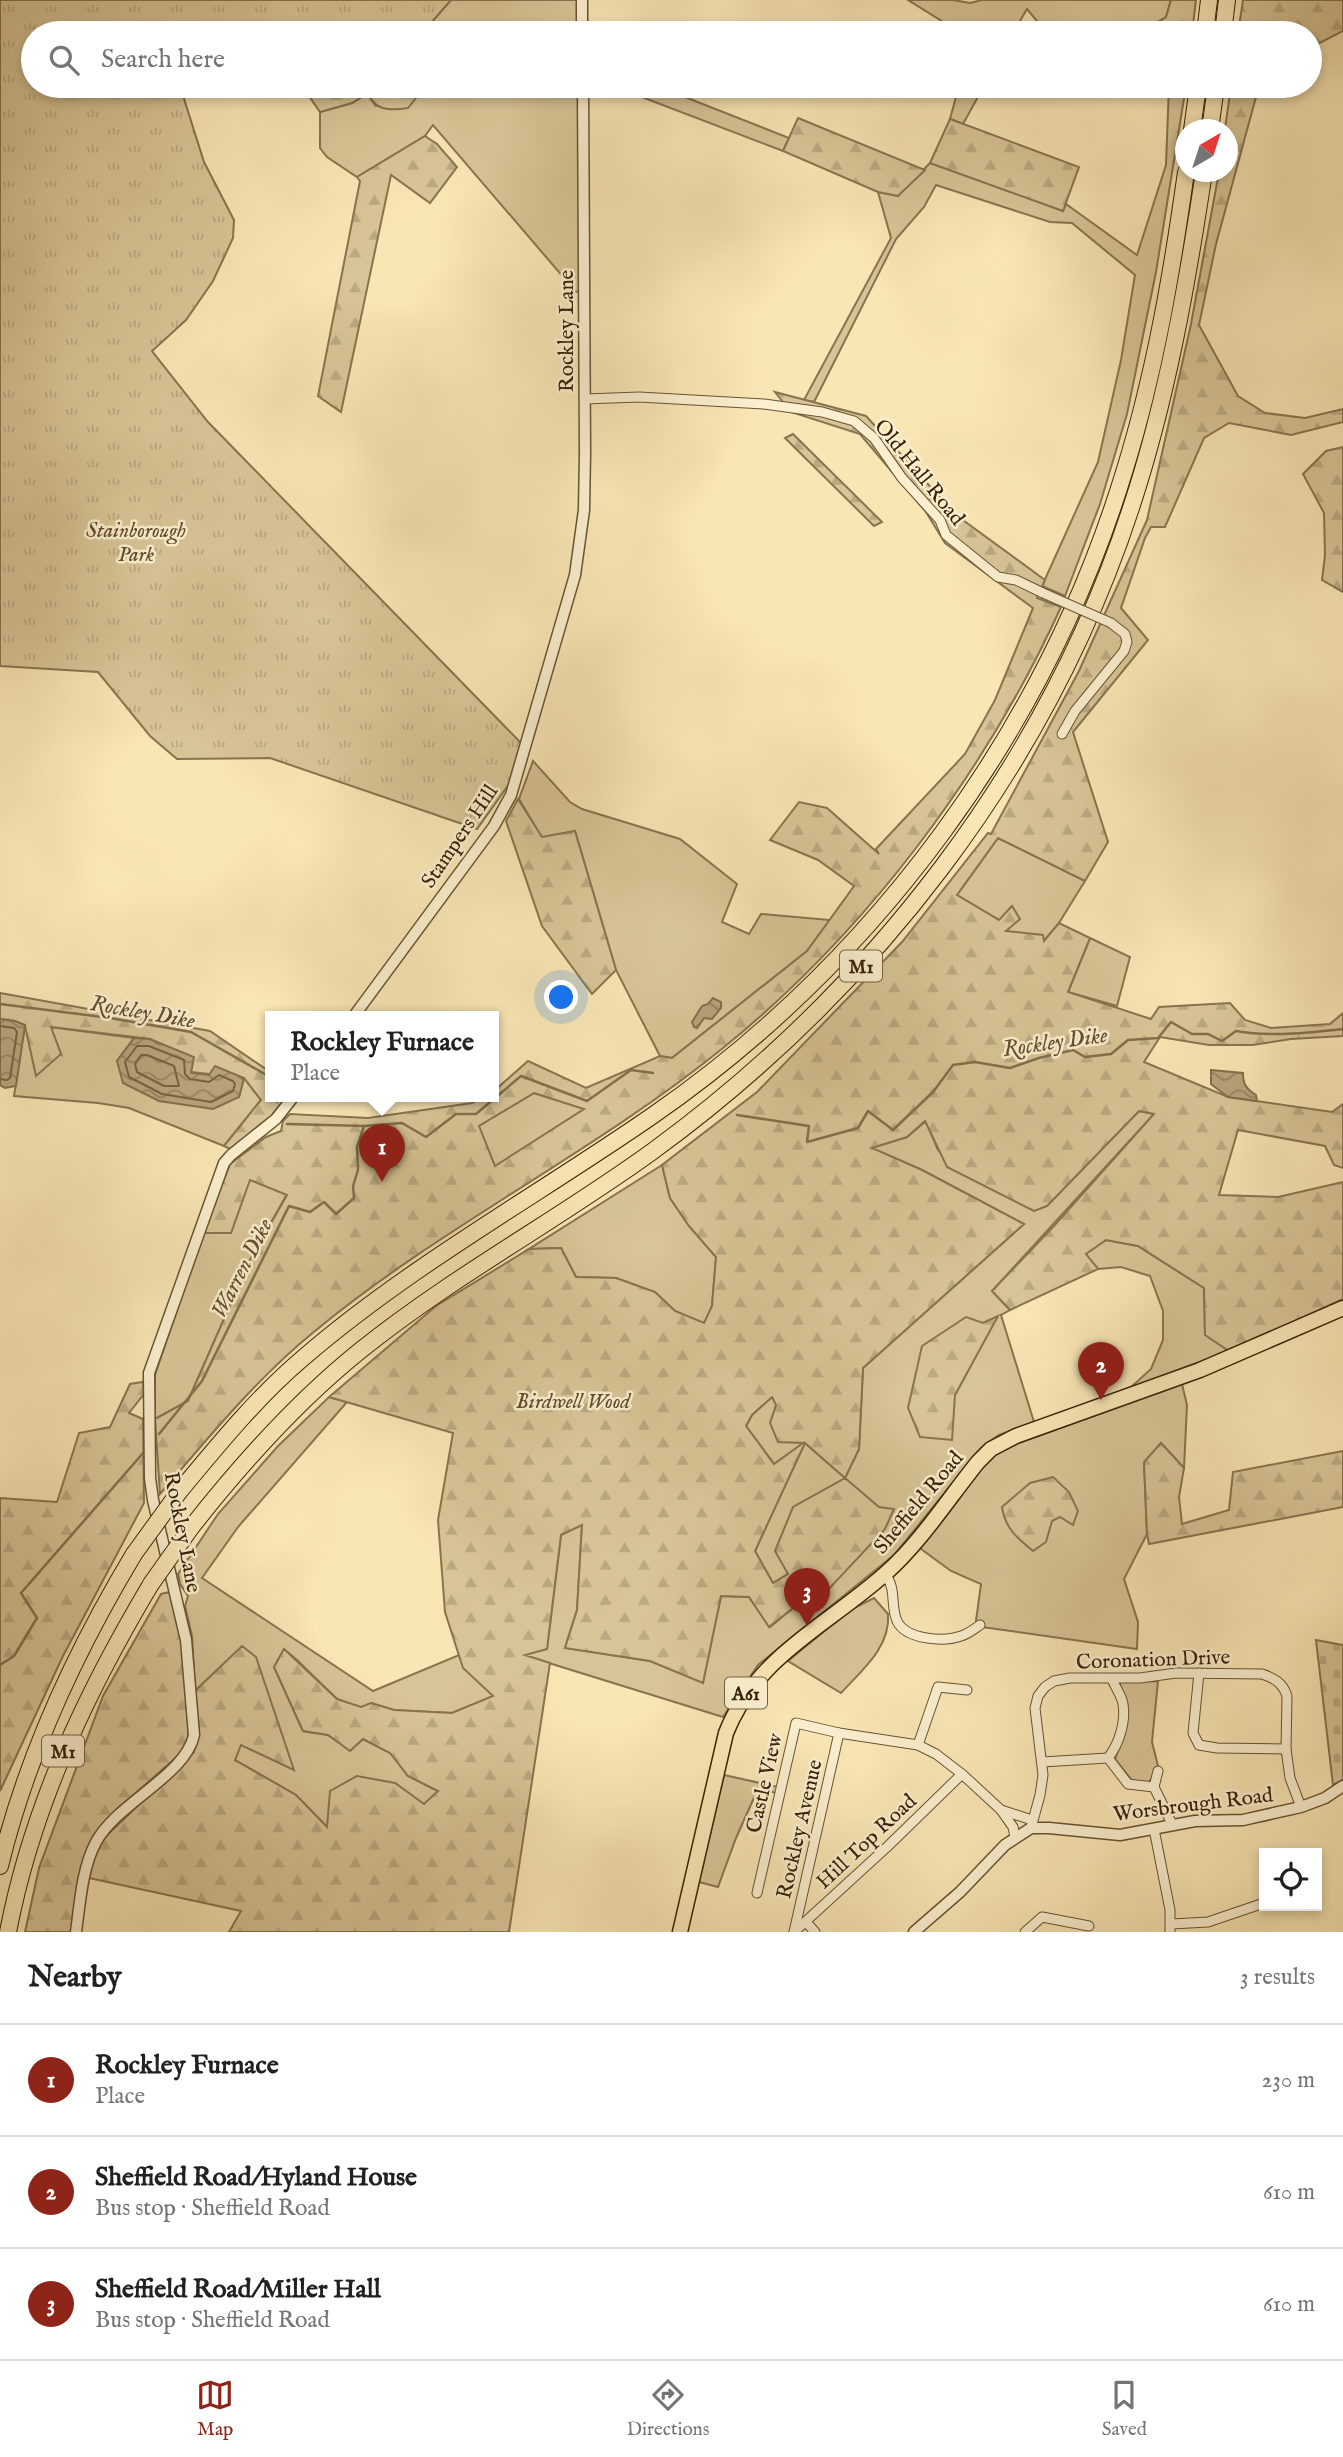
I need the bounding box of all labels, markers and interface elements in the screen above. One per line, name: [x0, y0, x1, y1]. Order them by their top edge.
search box: [21, 21, 1322, 98]
icon: search: [45, 41, 83, 79]
text: Search here: [101, 43, 225, 76]
north arrow: [1175, 119, 1238, 182]
street label: Rockley Lane: [554, 269, 581, 392]
street label: Old Hall Road: [868, 414, 971, 532]
park label: Stainborough Park: [86, 518, 186, 569]
street label: Stampers Hill: [416, 780, 505, 894]
road number: M1: [840, 950, 882, 982]
your location: [544, 980, 578, 1014]
water label: Rockley Dike: [88, 989, 198, 1036]
popup: [265, 1011, 499, 1102]
water label: Rockley Dike: [1001, 1021, 1110, 1064]
text: Rockley Furnace: [290, 1026, 474, 1059]
text: Place: [290, 1059, 340, 1088]
pin: 1: [359, 1124, 405, 1182]
water label: Warren Dike: [205, 1214, 280, 1323]
pin: 2: [1078, 1342, 1124, 1400]
park label: Birdwell Wood: [516, 1389, 632, 1416]
street label: Sheffield Road: [868, 1445, 971, 1560]
street label: Rockley Lane: [157, 1470, 207, 1595]
pin: 3: [784, 1568, 830, 1626]
street label: Coronation Drive: [1076, 1644, 1231, 1677]
road number: A61: [725, 1678, 767, 1708]
street label: Castle View: [741, 1730, 790, 1836]
road number: M1: [42, 1736, 84, 1766]
street label: Rockley Avenue: [771, 1757, 830, 1901]
street label: Worsbrough Road: [1112, 1782, 1275, 1829]
street label: Hill Top Road: [811, 1788, 924, 1896]
map controls: [1259, 1848, 1322, 1911]
button: locate: [1259, 1848, 1322, 1911]
text: Nearby: [28, 1959, 121, 1997]
text: 3 results: [1240, 1963, 1315, 1992]
text: Rockley Furnace: [95, 2049, 279, 2082]
text: 1: [47, 2066, 55, 2095]
text: 230 m: [1262, 2066, 1315, 2095]
text: Place: [95, 2082, 145, 2111]
text: Sheffield Road/Hyland House: [95, 2161, 417, 2194]
text: 2: [46, 2178, 56, 2207]
text: 610 m: [1263, 2178, 1315, 2207]
text: Bus stop · Sheffield Road: [95, 2194, 330, 2223]
text: Sheffield Road/Miller Hall: [95, 2273, 381, 2306]
text: 3: [47, 2290, 55, 2319]
text: 610 m: [1263, 2290, 1315, 2319]
text: Bus stop · Sheffield Road: [95, 2306, 330, 2335]
tab: Map: [196, 2376, 234, 2442]
tab: Directions: [627, 2376, 709, 2442]
tab: Saved: [1102, 2376, 1147, 2442]

